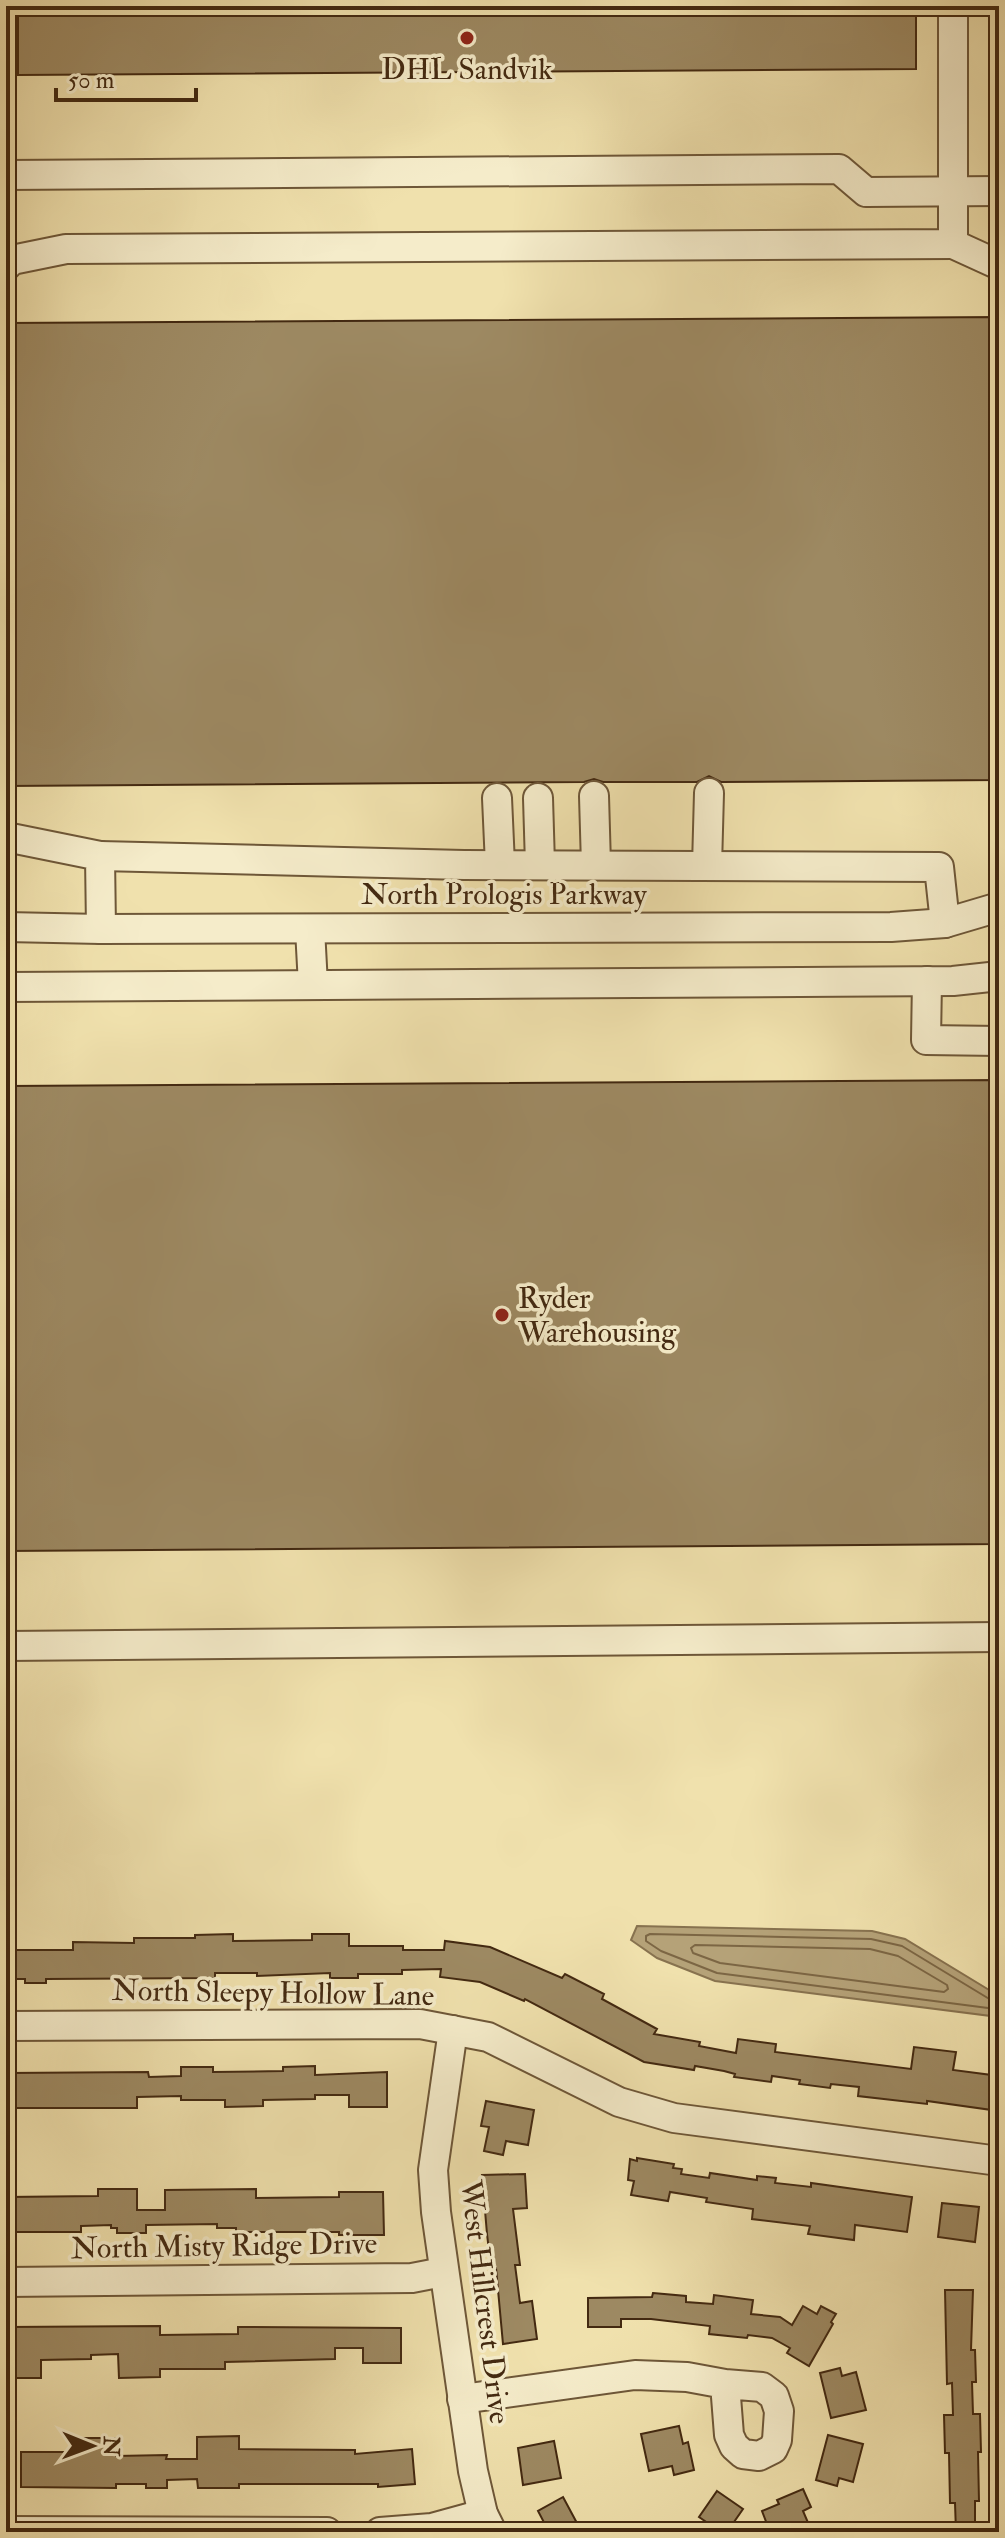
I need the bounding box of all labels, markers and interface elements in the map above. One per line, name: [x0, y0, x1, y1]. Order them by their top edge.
marker: DHL Sandvik: [458, 29, 476, 47]
place label: DHL Sandvik: [381, 51, 553, 88]
scale bar: [56, 52, 196, 102]
text: 50 m: [68, 65, 115, 96]
street label: North Prologis Parkway: [361, 876, 648, 913]
place label: Ryder Warehousing: [517, 1280, 677, 1351]
marker: Ryder Warehousing: [493, 1306, 511, 1324]
street label: North Sleepy Hollow Lane: [112, 1972, 434, 2014]
street label: West Hillcrest Drive: [452, 2177, 518, 2426]
street label: North Misty Ridge Drive: [70, 2225, 378, 2267]
north arrow: [52, 2406, 132, 2486]
text: N: [97, 2435, 125, 2457]

